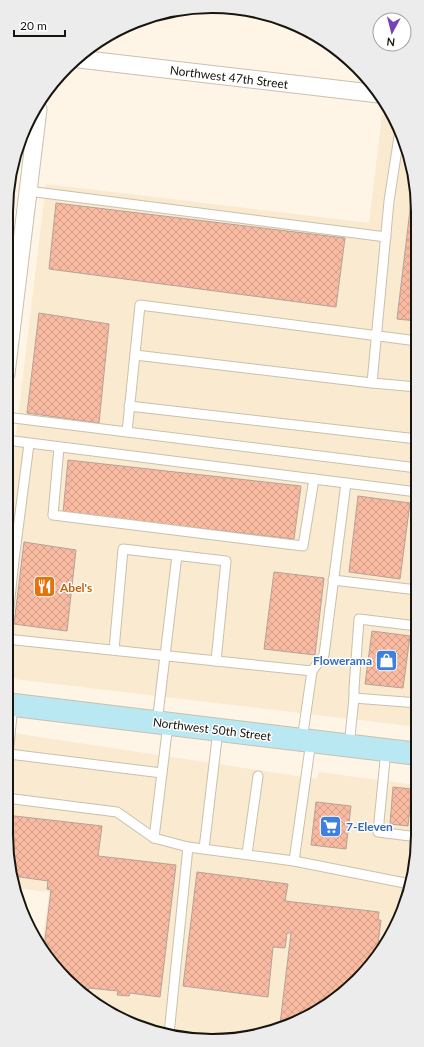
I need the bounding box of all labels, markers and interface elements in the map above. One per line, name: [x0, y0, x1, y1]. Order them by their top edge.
scale bar: [14, 12, 65, 38]
north arrow: [372, 12, 412, 52]
text: 20 m: [20, 18, 47, 33]
text: N: [386, 35, 396, 49]
street label: Northwest 47th Street: [169, 62, 290, 92]
restaurant icon: Abel's: [32, 574, 58, 600]
place label: Abel's: [59, 580, 92, 595]
shop icon: Flowerama: [374, 647, 400, 673]
place label: Flowerama: [313, 653, 372, 668]
street label: Northwest 50th Street: [152, 714, 273, 744]
supermarket icon: 7-Eleven: [318, 813, 344, 839]
place label: 7-Eleven: [346, 819, 393, 834]

